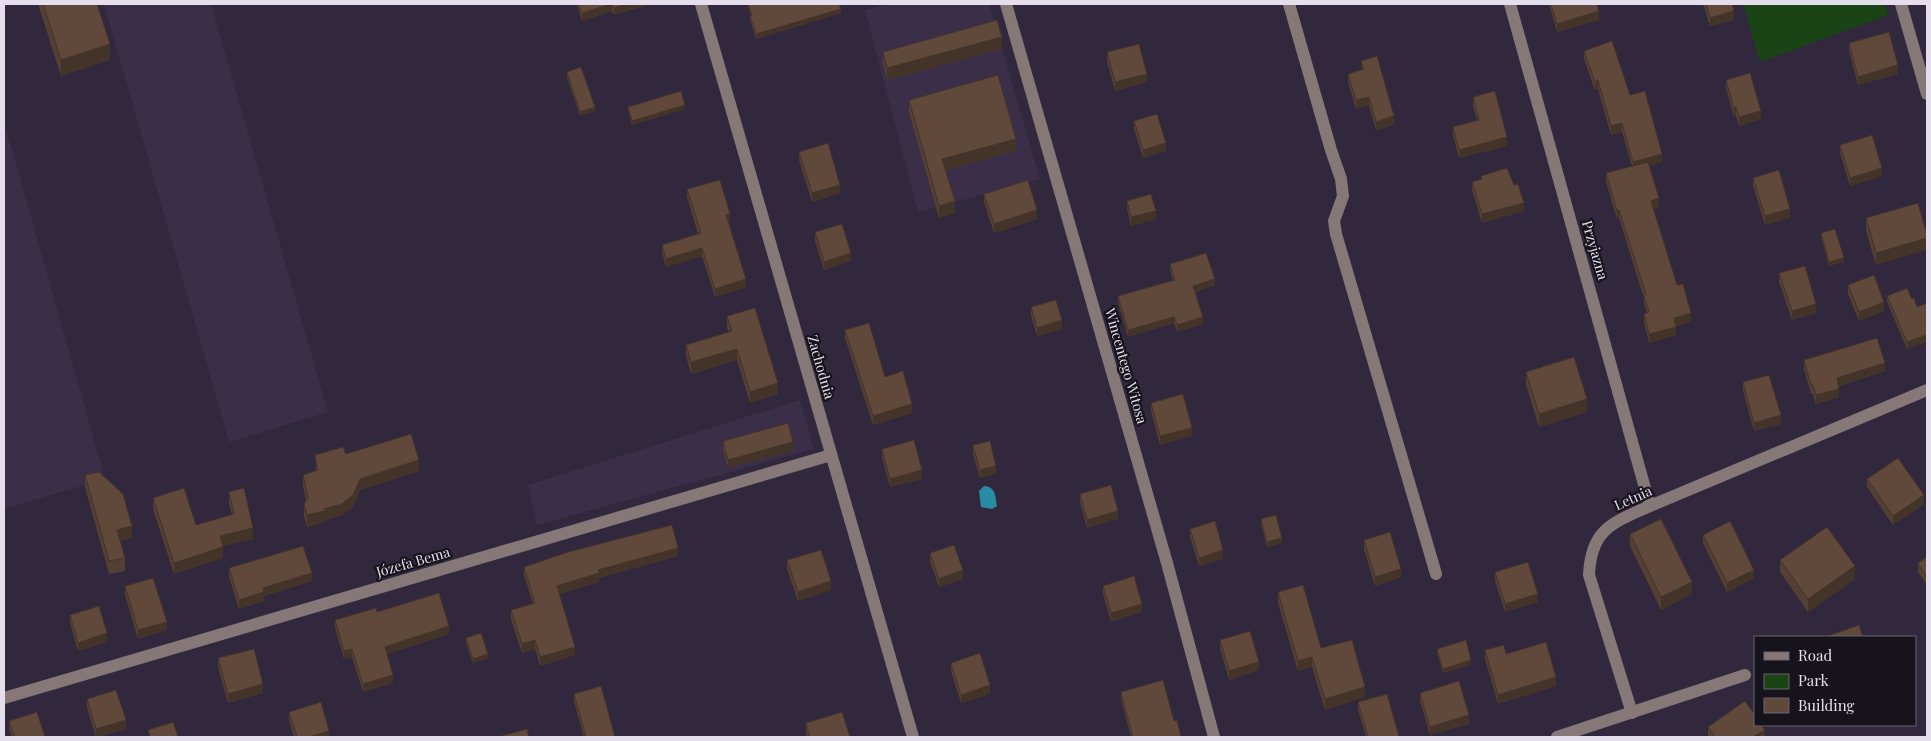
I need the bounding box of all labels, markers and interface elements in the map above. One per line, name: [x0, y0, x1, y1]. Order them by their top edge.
street label: Przyjazna: [1578, 218, 1613, 282]
street label: Wincentego Witosa: [1101, 305, 1152, 426]
street label: Zachodnia: [803, 333, 840, 401]
street label: Letnia: [1611, 481, 1655, 514]
street label: Józefa Bema: [373, 542, 452, 581]
legend: [1754, 636, 1916, 726]
text: Road: [1798, 645, 1832, 665]
text: Park: [1798, 670, 1830, 690]
text: Building: [1798, 695, 1855, 715]

